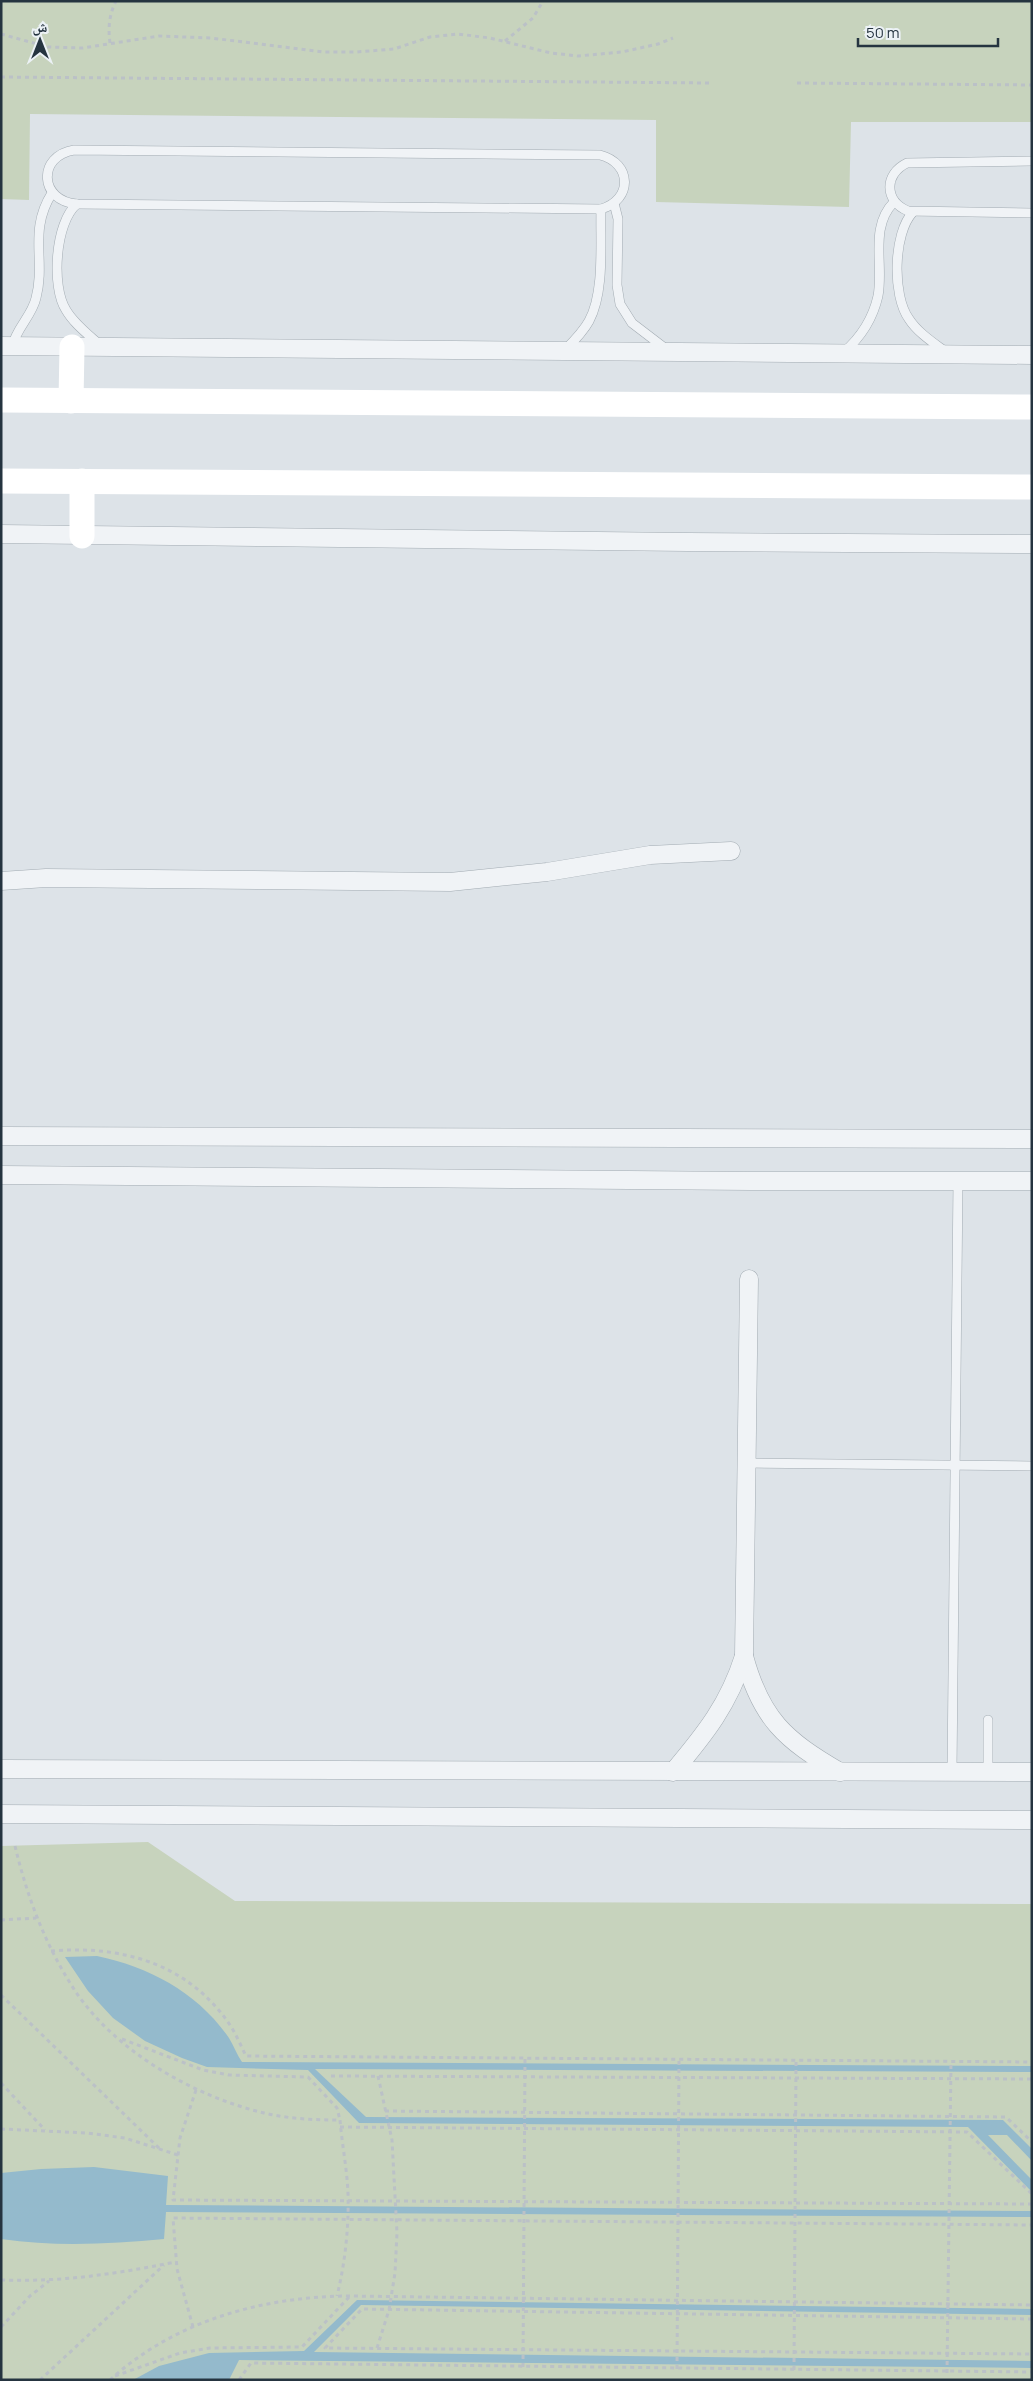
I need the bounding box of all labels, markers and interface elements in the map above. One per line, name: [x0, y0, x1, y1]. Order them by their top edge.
north arrow: [15, 15, 65, 65]
scale bar: [858, 15, 998, 47]
text: ش: [33, 17, 48, 36]
text: 50 m: [866, 22, 900, 43]

